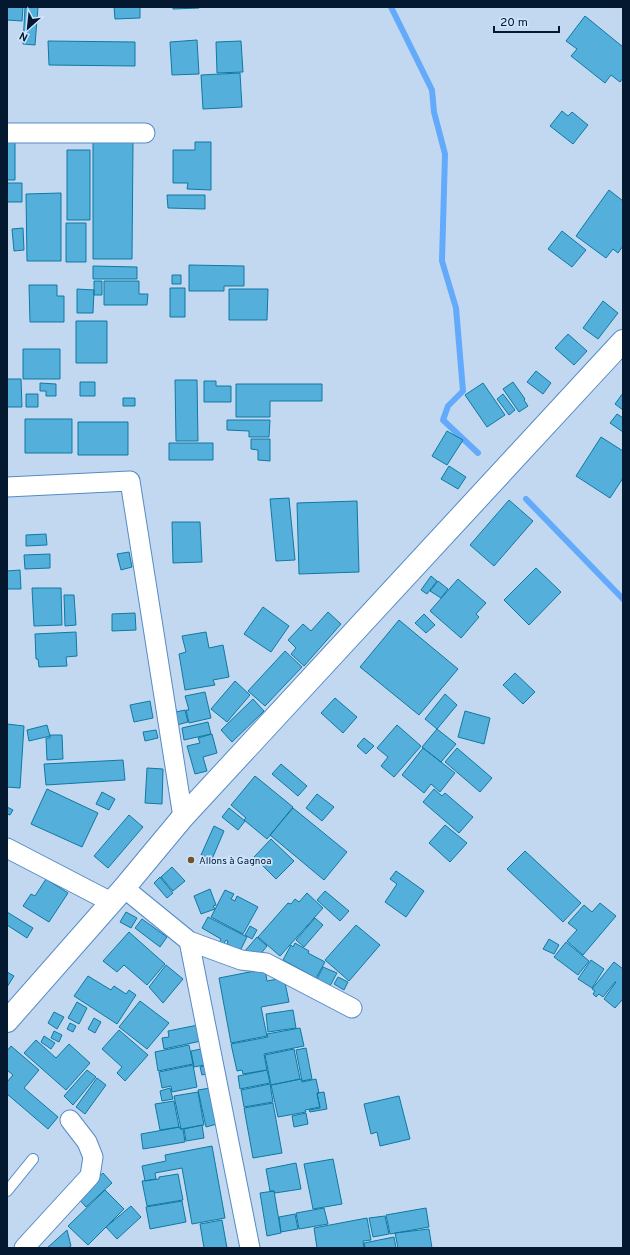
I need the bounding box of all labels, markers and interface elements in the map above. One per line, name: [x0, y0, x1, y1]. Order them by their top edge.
north arrow: [8, 8, 48, 48]
scale bar: [494, 8, 559, 34]
text: 20 m: [500, 15, 528, 31]
text: N: [17, 28, 31, 44]
marker: Allons à Gagnoa: [186, 855, 196, 865]
place label: Allons à Gagnoa: [199, 855, 272, 868]

